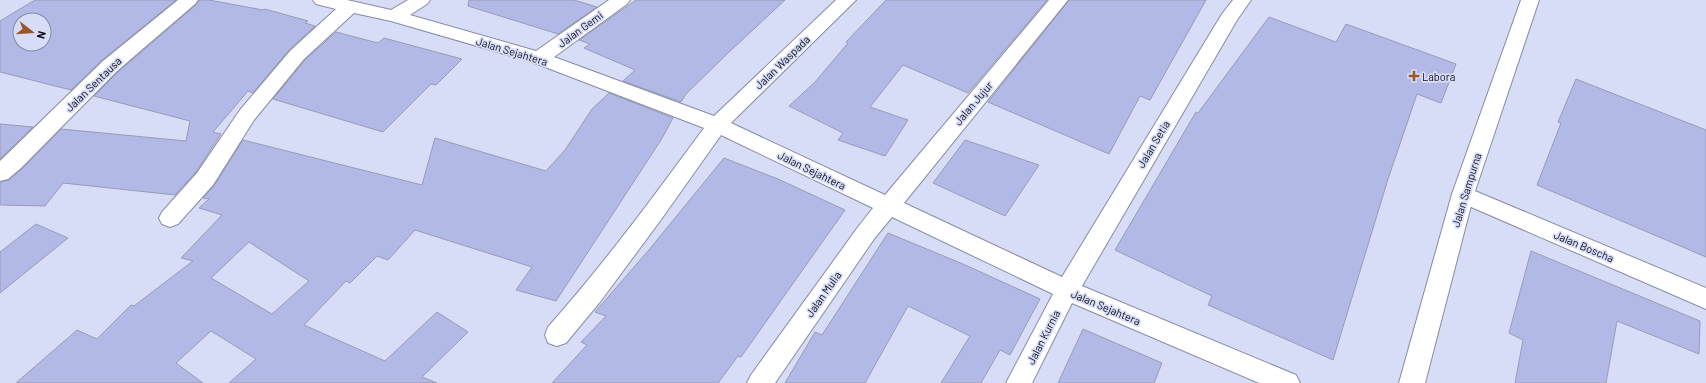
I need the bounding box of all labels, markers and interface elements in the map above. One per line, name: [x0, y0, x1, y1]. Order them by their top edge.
street label: Jalan Gemi: [555, 8, 605, 50]
north arrow: [12, 12, 52, 52]
text: N: [35, 30, 49, 40]
street label: Jalan Waspada: [752, 32, 812, 92]
street label: Jalan Sejahtera: [475, 34, 549, 68]
street label: Jalan Sentausa: [62, 54, 124, 114]
place label: Labora: [1422, 70, 1455, 83]
marker: Labora: [1409, 71, 1419, 81]
street label: Jalan Jujur: [951, 78, 995, 128]
street label: Jalan Setia: [1134, 118, 1172, 170]
street label: Jalan Sejahtera: [776, 148, 848, 192]
street label: Jalan Sampurna: [1449, 151, 1483, 229]
street label: Jalan Boscha: [1552, 228, 1616, 264]
street label: Jalan Mulia: [802, 269, 844, 319]
street label: Jalan Sejahtera: [1069, 287, 1143, 327]
street label: Jalan Kurnia: [1024, 308, 1062, 366]

